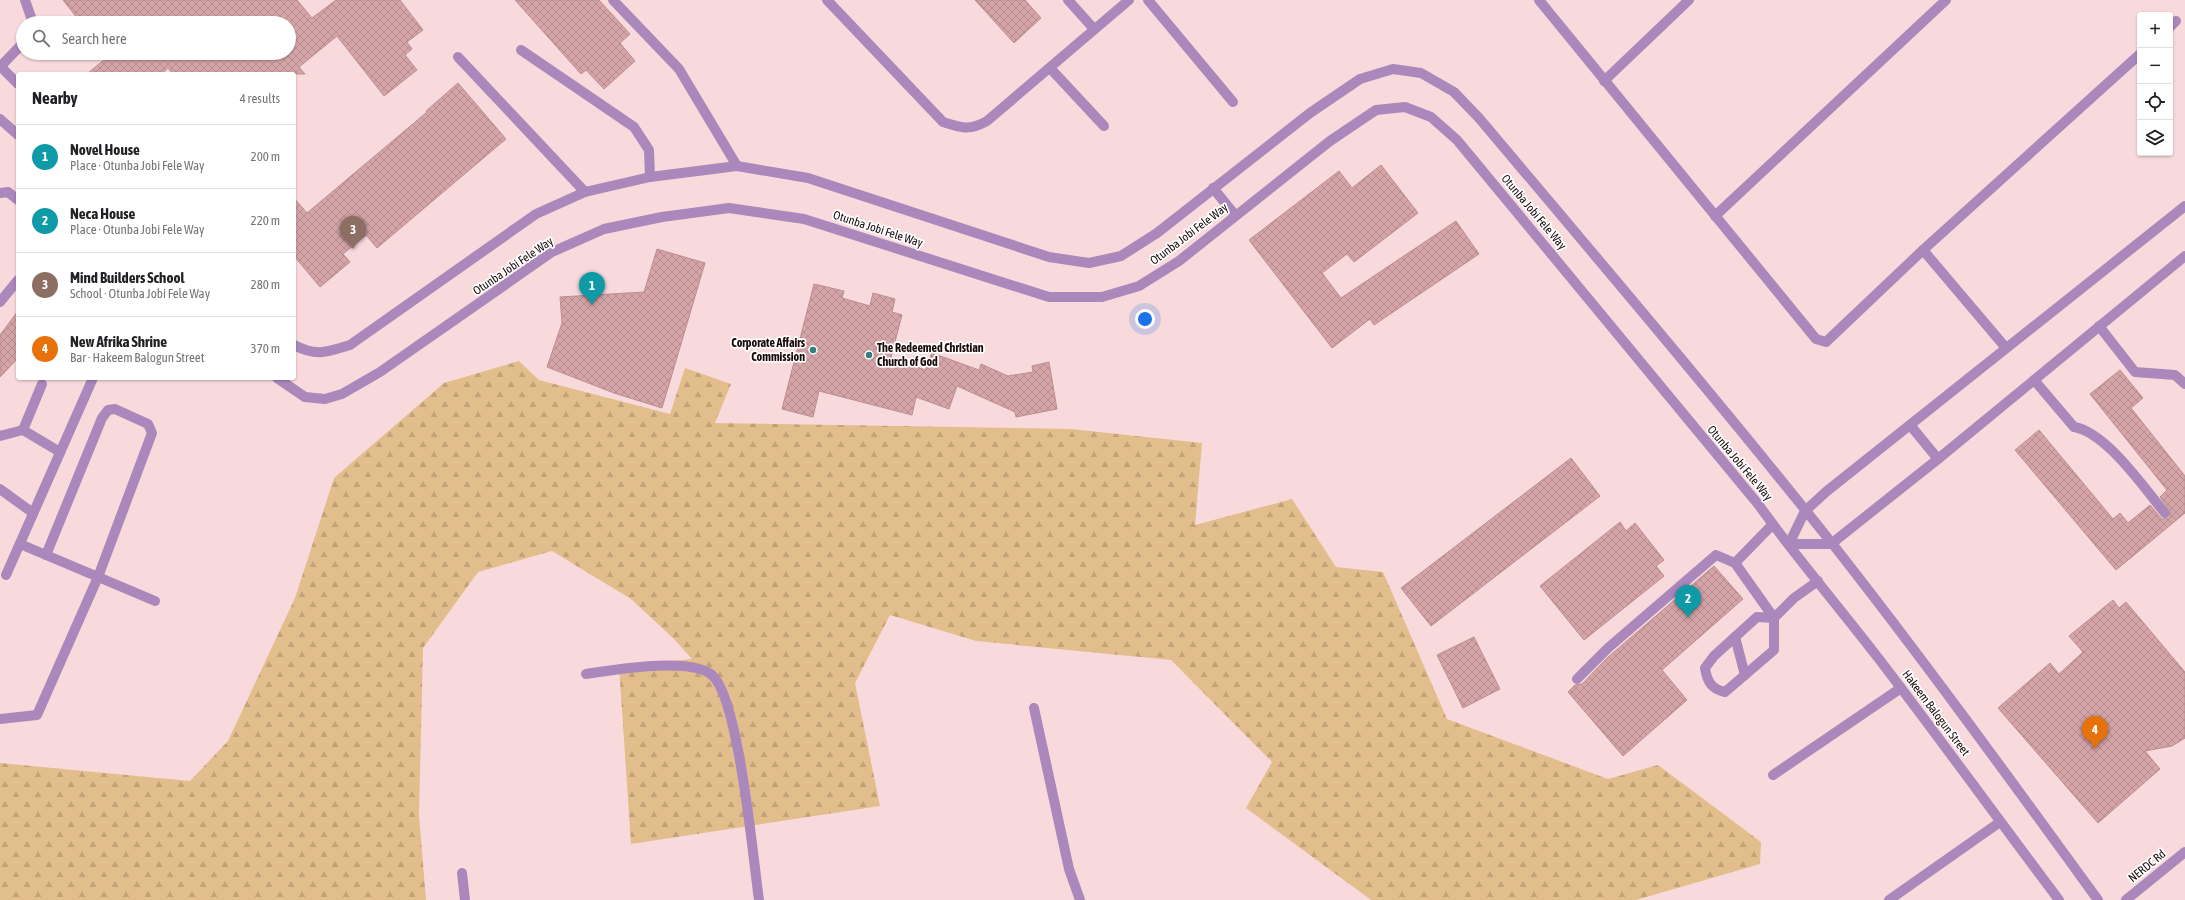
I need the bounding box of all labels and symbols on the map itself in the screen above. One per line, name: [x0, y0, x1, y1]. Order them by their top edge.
street label: Otunba Jobi Fele Way: [1499, 172, 1569, 252]
street label: Otunba Jobi Fele Way: [1147, 200, 1231, 268]
street label: Otunba Jobi Fele Way: [831, 208, 925, 250]
pin: 3: [340, 216, 366, 249]
street label: Otunba Jobi Fele Way: [470, 234, 556, 298]
pin: 1: [579, 272, 605, 305]
your location: [1135, 309, 1155, 329]
place label: Corporate Affairs Commission: [731, 336, 806, 364]
place label: The Redeemed Christian Church of God: [877, 341, 984, 369]
marker: Corporate Affairs Commission: [808, 345, 818, 355]
marker: The Redeemed Christian Church of God: [864, 350, 874, 360]
street label: Otunba Jobi Fele Way: [1705, 423, 1775, 503]
pin: 2: [1675, 585, 1701, 618]
street label: Hakeem Balogun Street: [1899, 667, 1973, 759]
pin: 4: [2082, 716, 2108, 749]
street label: NERDC Rd: [2126, 847, 2168, 885]

